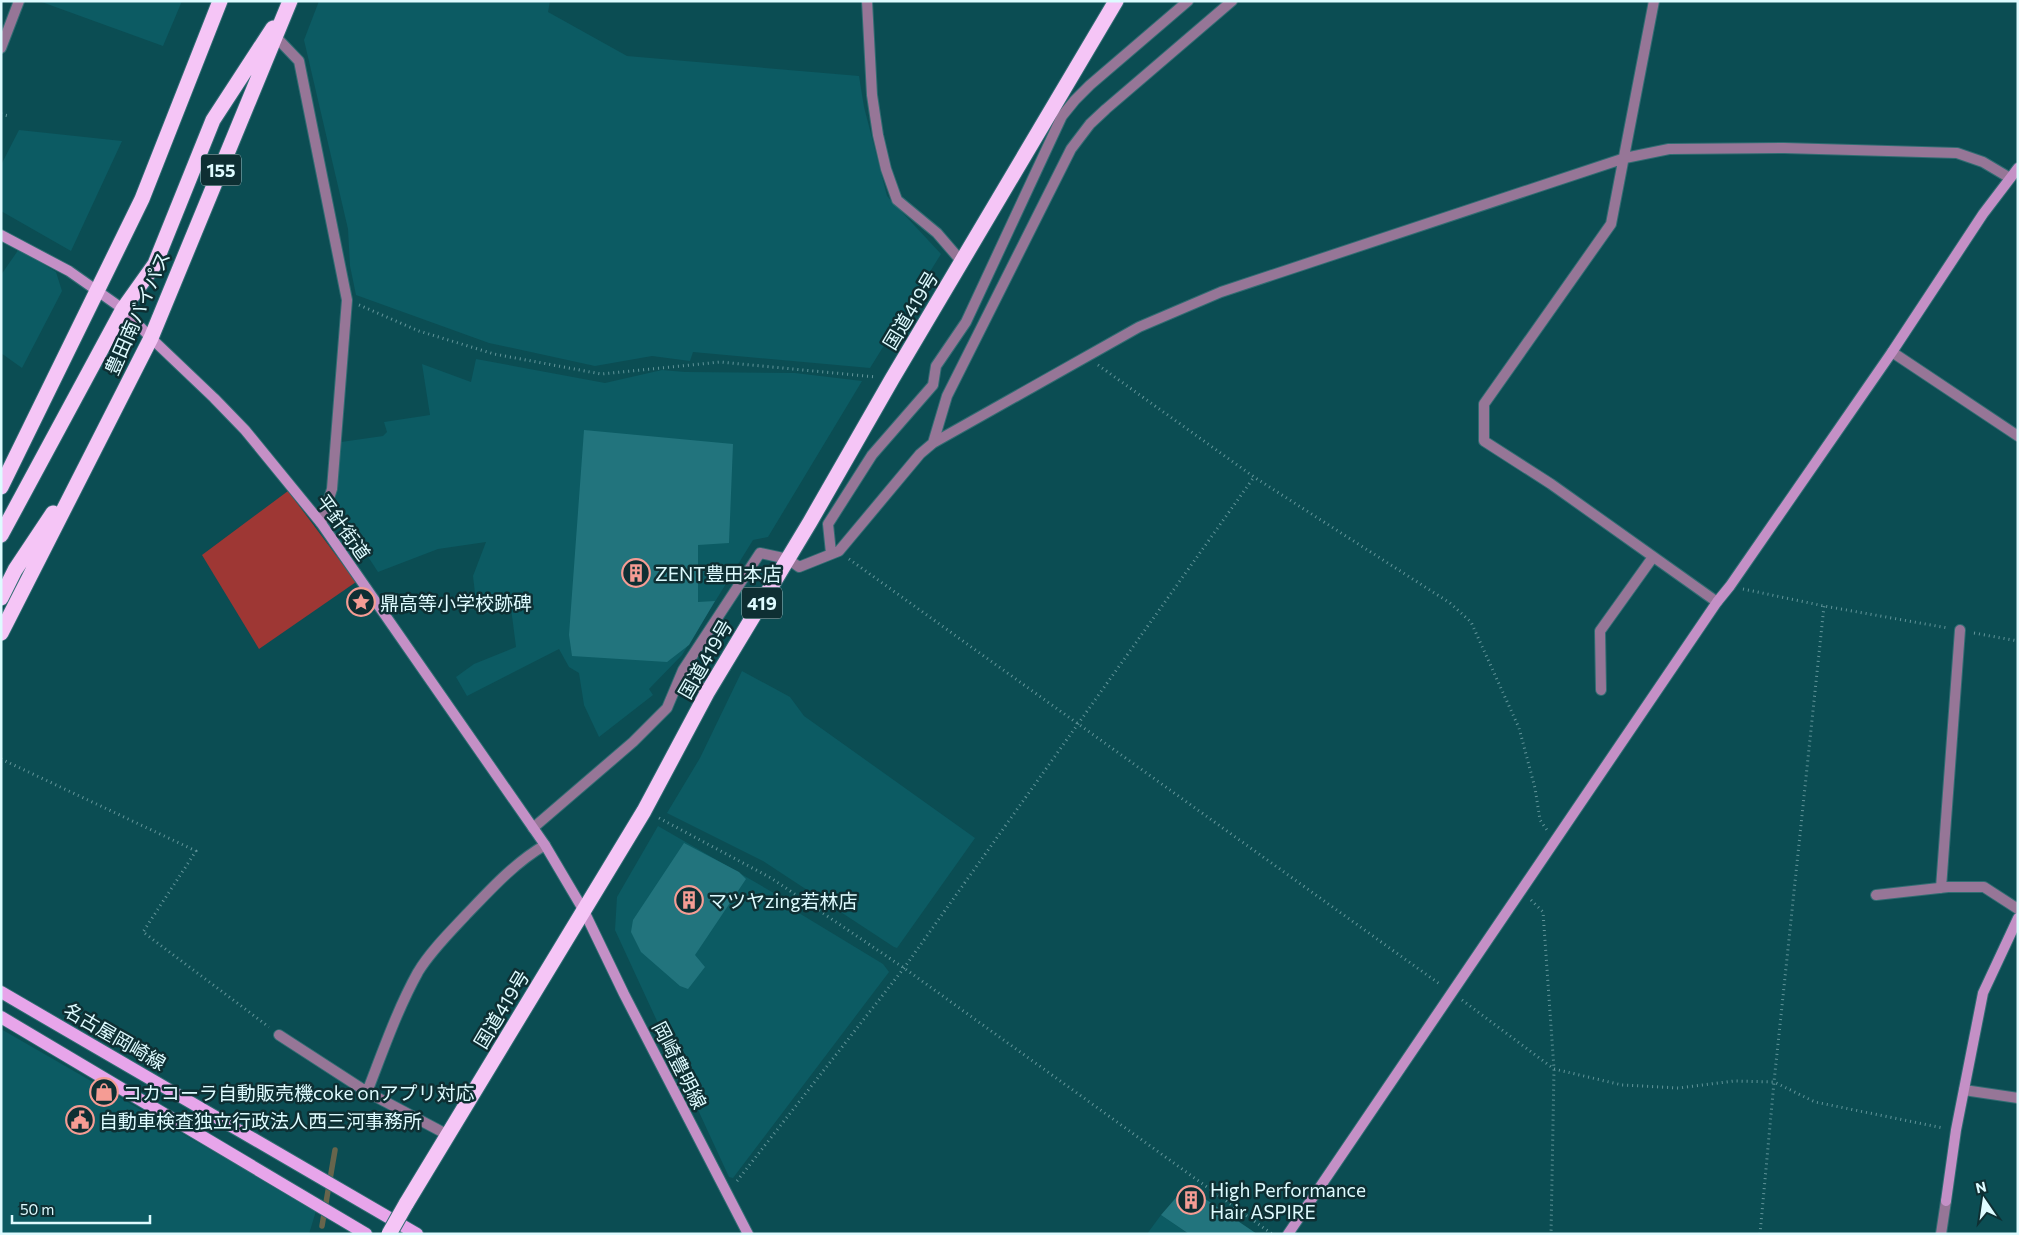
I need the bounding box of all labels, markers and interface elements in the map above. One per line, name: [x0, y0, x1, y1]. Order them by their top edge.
road number: 155: [201, 154, 241, 186]
street label: 豊田南バイパス: [100, 248, 174, 378]
street label: 国道419号: [878, 267, 942, 353]
street label: 平針街道: [312, 489, 376, 565]
building icon: ZENT豊田本店: [621, 558, 651, 588]
place label: ZENT豊田本店: [655, 562, 782, 585]
place icon: 鼎高等小学校跡碑: [346, 587, 376, 617]
road number: 419: [742, 588, 782, 618]
place label: 鼎高等小学校跡碑: [380, 591, 532, 614]
street label: 国道419号: [673, 615, 737, 703]
building icon: マツヤzing若林店: [674, 885, 704, 915]
place label: マツヤzing若林店: [708, 889, 858, 912]
street label: 国道419号: [469, 966, 533, 1052]
street label: 名古屋岡崎線: [60, 998, 170, 1074]
street label: 岡崎豊明線: [648, 1017, 712, 1113]
shop icon: コカコーラ自動販売機coke onアプリ対応: [89, 1077, 119, 1107]
place label: コカコーラ自動販売機coke onアプリ対応: [123, 1081, 475, 1104]
public building icon: 自動車検査独立行政法人西三河事務所: [65, 1105, 95, 1135]
place label: 自動車検査独立行政法人西三河事務所: [99, 1109, 422, 1132]
north arrow: [1959, 1175, 2009, 1225]
text: N: [1974, 1177, 1988, 1196]
place label: High Performance Hair ASPIRE: [1210, 1178, 1366, 1223]
building icon: High Performance Hair ASPIRE: [1176, 1185, 1206, 1215]
scale bar: [12, 1192, 150, 1224]
text: 50 m: [20, 1200, 54, 1218]

